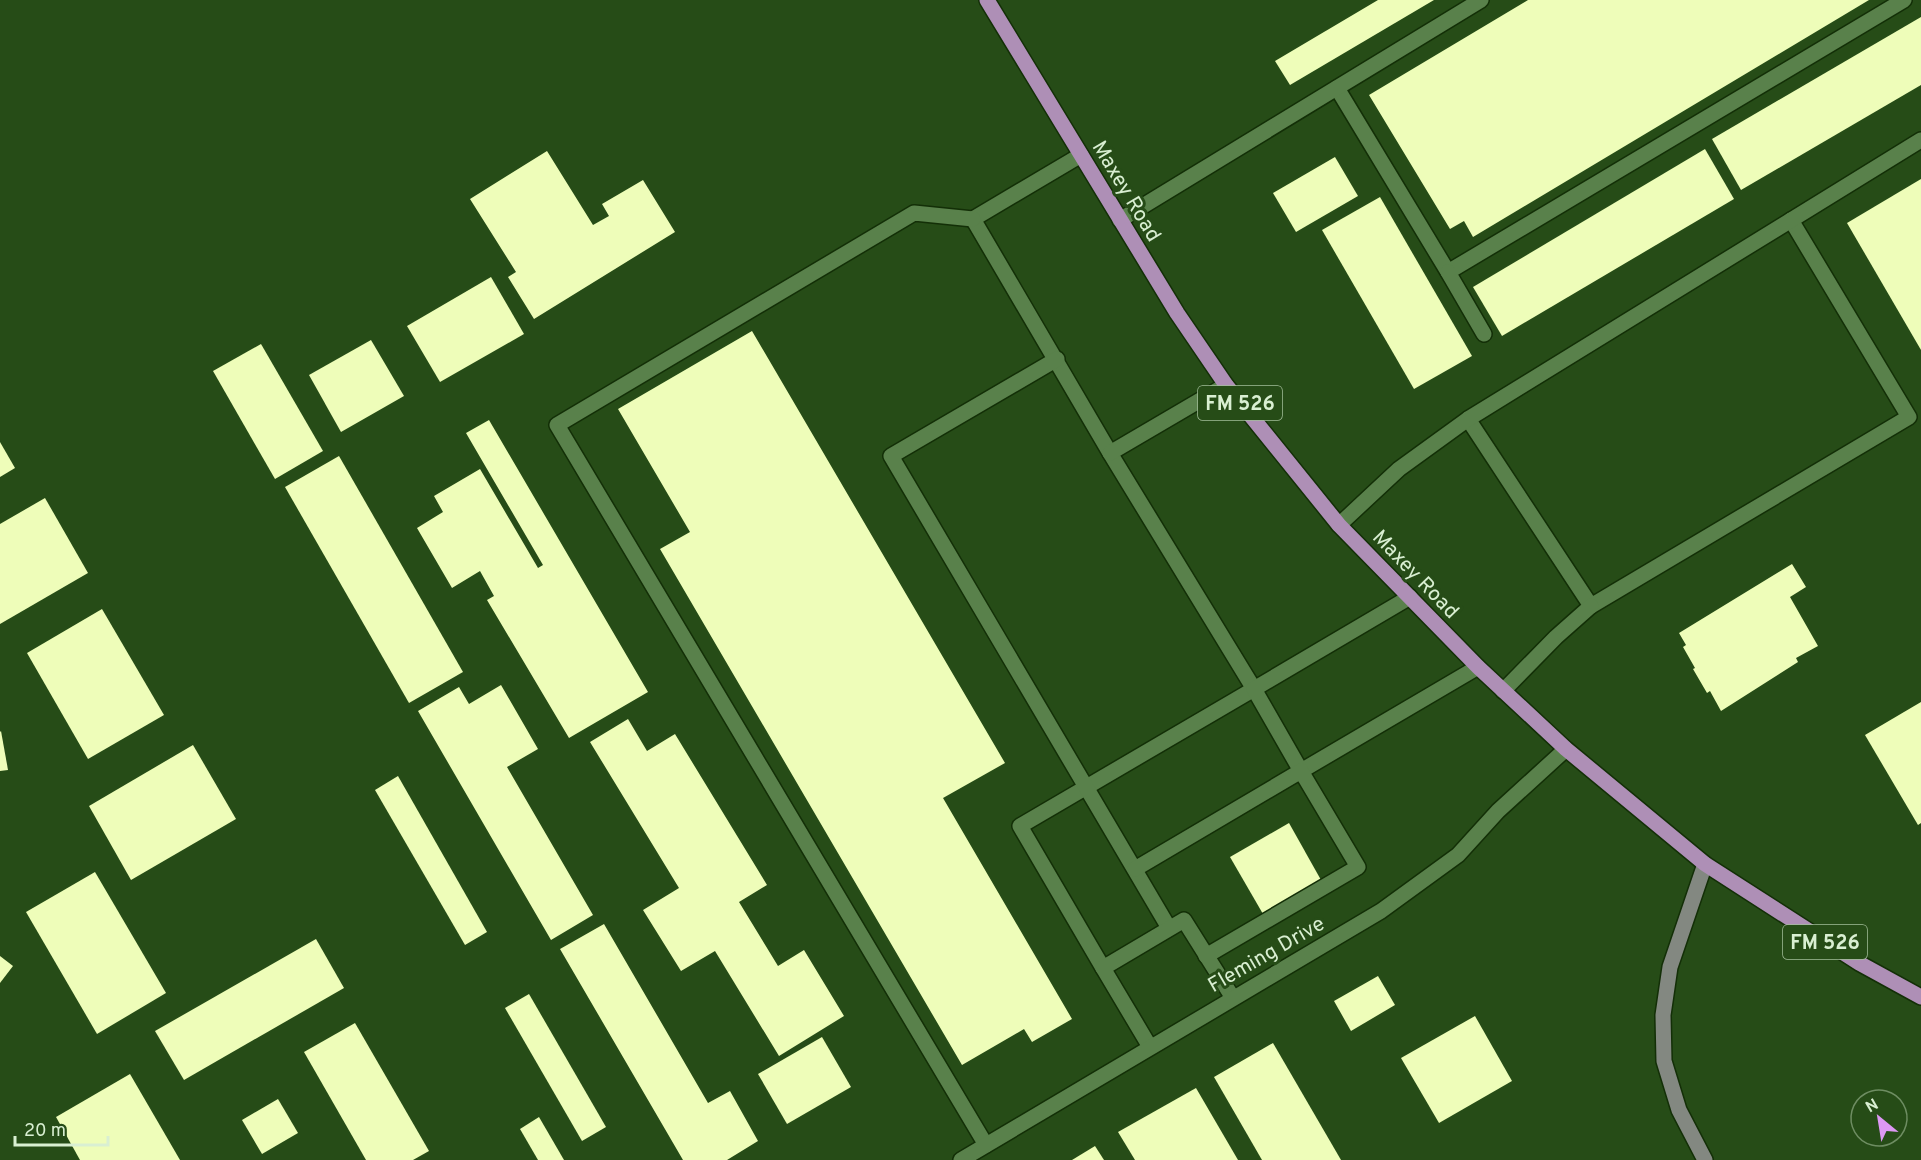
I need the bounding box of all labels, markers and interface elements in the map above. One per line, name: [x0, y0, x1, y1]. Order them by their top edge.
street label: Maxey Road: [1085, 136, 1166, 247]
road number: FM 526: [1198, 386, 1282, 420]
street label: Maxey Road: [1366, 525, 1464, 625]
street label: Fleming Drive: [1203, 911, 1330, 1000]
road number: FM 526: [1783, 925, 1867, 959]
north arrow: [1849, 1088, 1909, 1148]
text: N: [1863, 1095, 1882, 1118]
scale bar: [15, 1109, 108, 1147]
text: 20 m: [24, 1120, 66, 1143]

